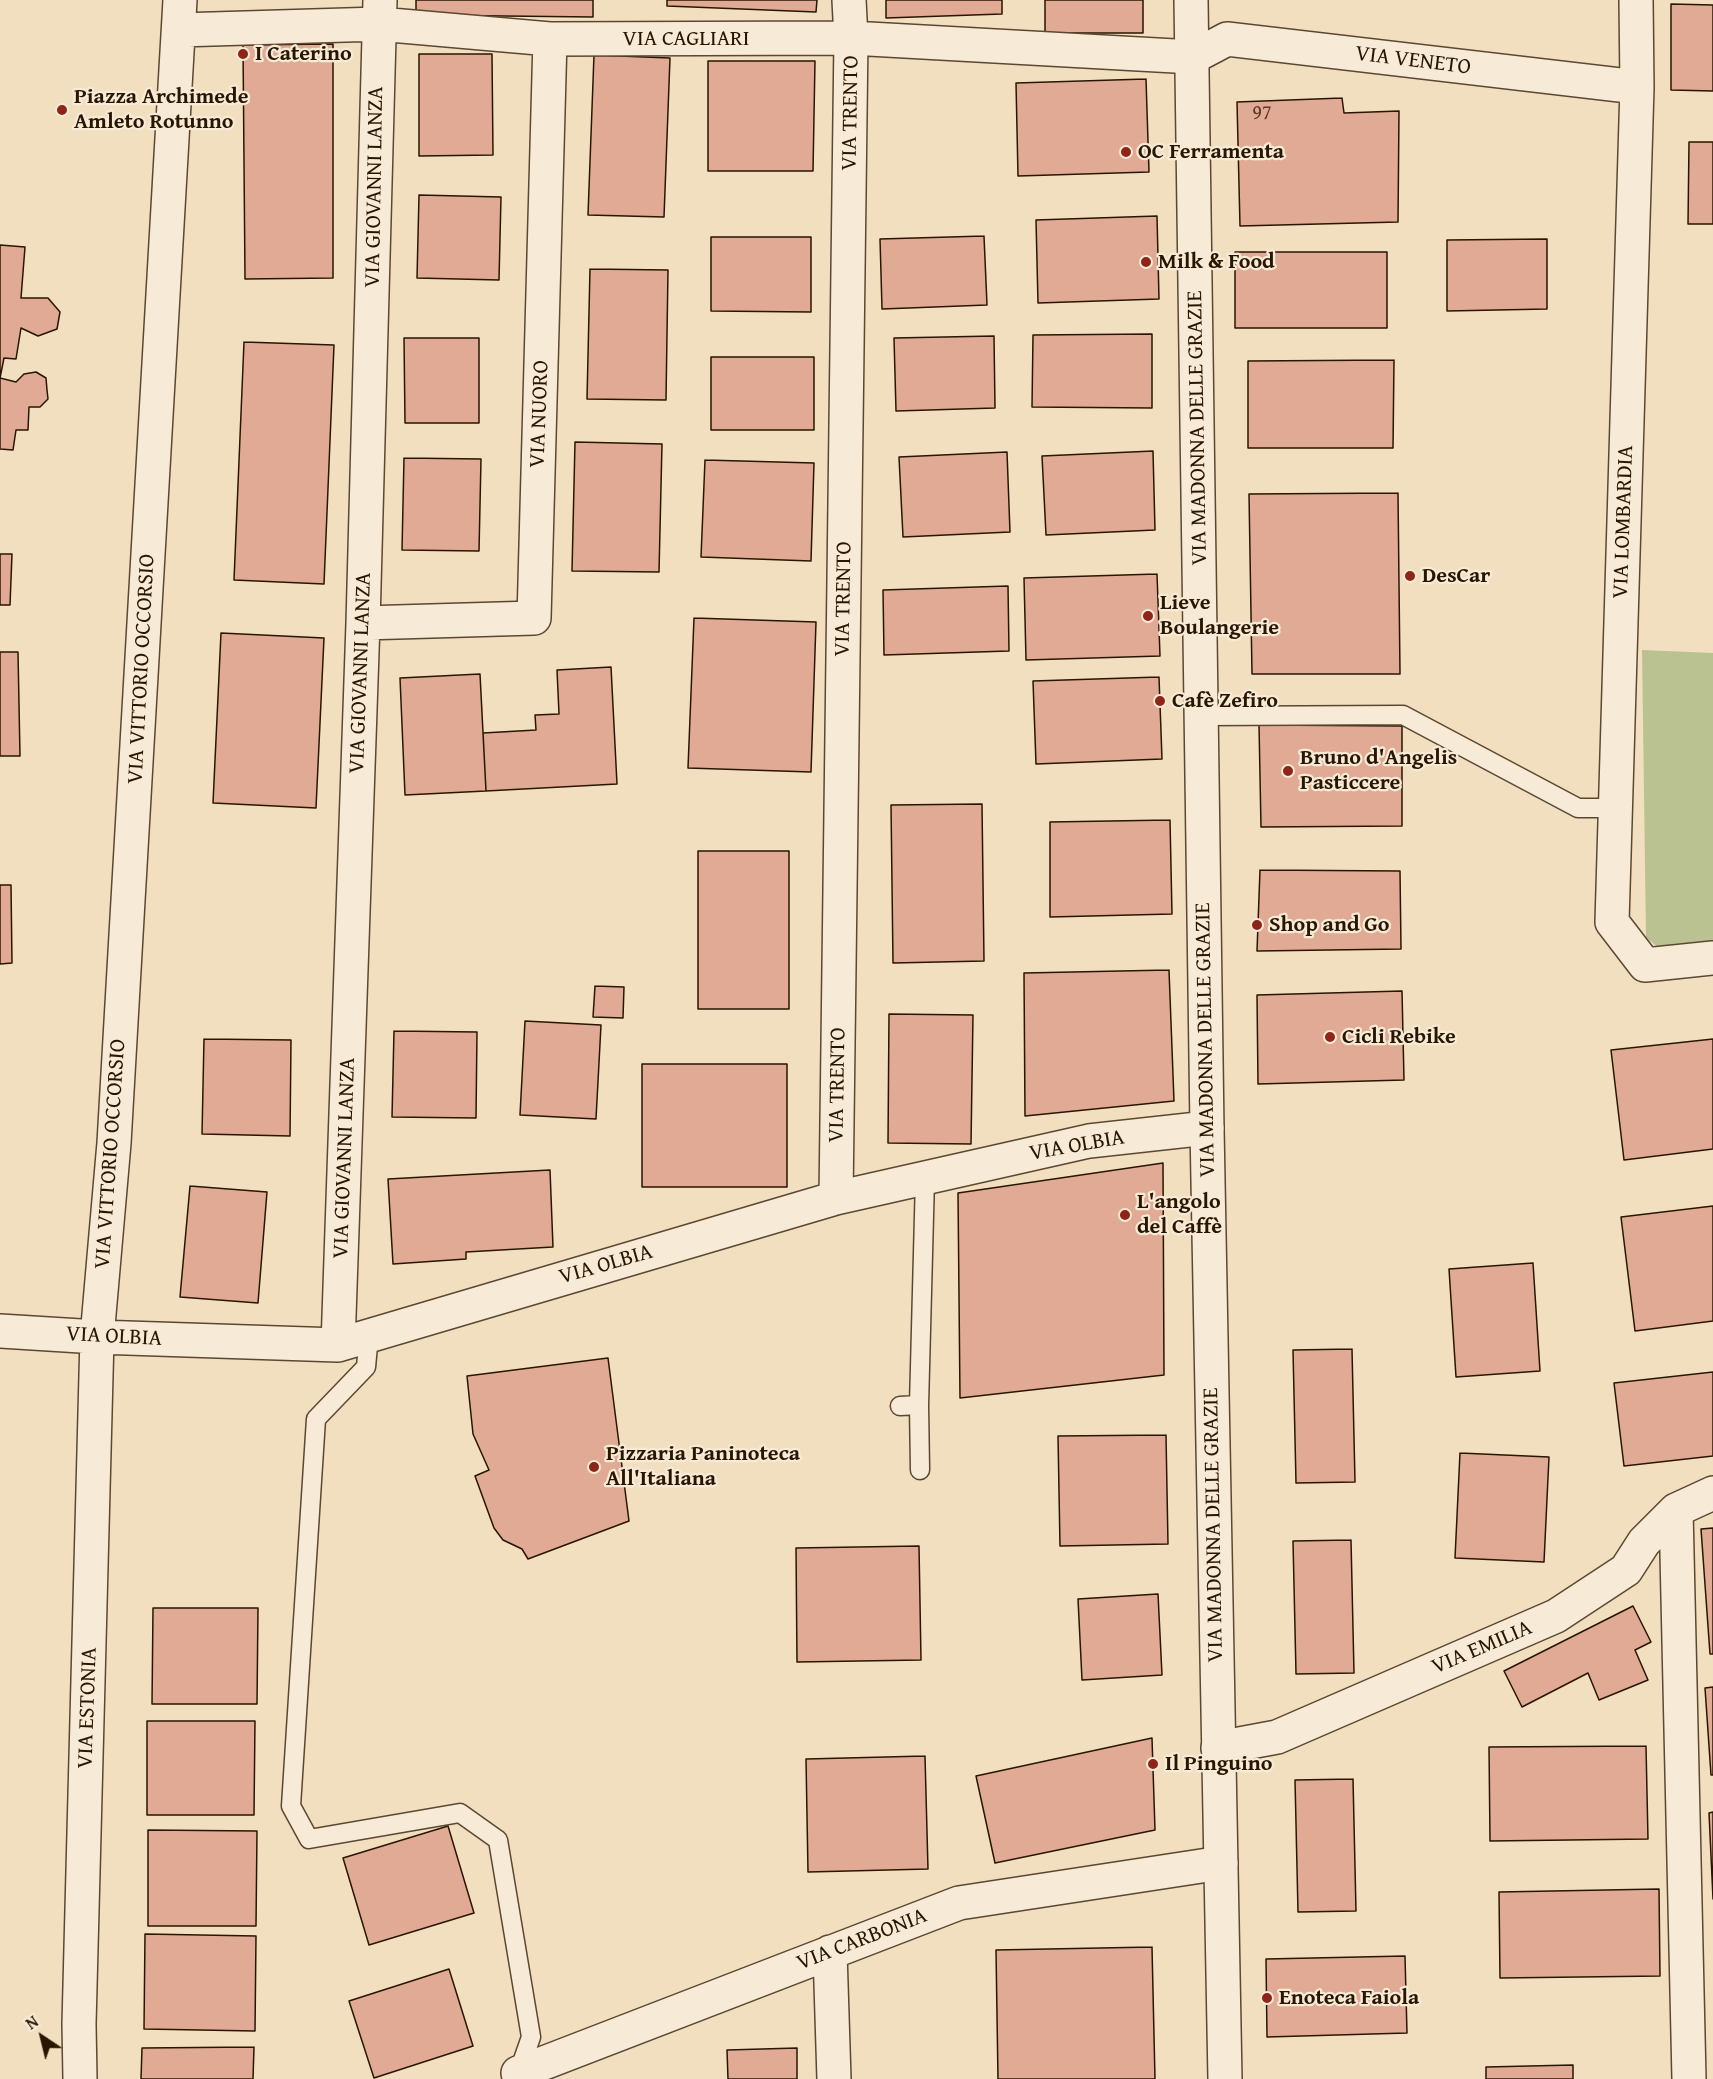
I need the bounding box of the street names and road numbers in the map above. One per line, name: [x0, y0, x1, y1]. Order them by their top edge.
street label: VIA CAGLIARI: [623, 26, 749, 52]
street label: VIA VENETO: [1354, 41, 1472, 81]
street label: VIA TRENTO: [837, 55, 865, 171]
street label: VIA GIOVANNI LANZA: [360, 86, 390, 288]
street label: VIA MADONNA DELLE GRAZIE: [1182, 290, 1214, 566]
street label: VIA NUORO: [525, 360, 555, 468]
street label: VIA LOMBARDIA: [1608, 445, 1640, 599]
street label: VIA TRENTO: [830, 541, 858, 657]
street label: VIA VITTORIO OCCORSIO: [123, 553, 161, 785]
street label: VIA GIOVANNI LANZA: [344, 572, 378, 774]
street label: VIA MADONNA DELLE GRAZIE: [1190, 902, 1222, 1178]
street label: VIA TRENTO: [824, 1027, 852, 1143]
street label: VIA VITTORIO OCCORSIO: [90, 1038, 132, 1270]
street label: VIA GIOVANNI LANZA: [328, 1057, 362, 1259]
street label: VIA OLBIA: [1027, 1125, 1127, 1167]
street label: VIA OLBIA: [556, 1239, 656, 1291]
street label: VIA OLBIA: [65, 1321, 163, 1353]
street label: VIA MADONNA DELLE GRAZIE: [1198, 1387, 1230, 1663]
street label: VIA EMILIA: [1428, 1615, 1536, 1681]
street label: VIA ESTONIA: [73, 1647, 103, 1769]
street label: VIA CARBONIA: [793, 1903, 931, 1977]

